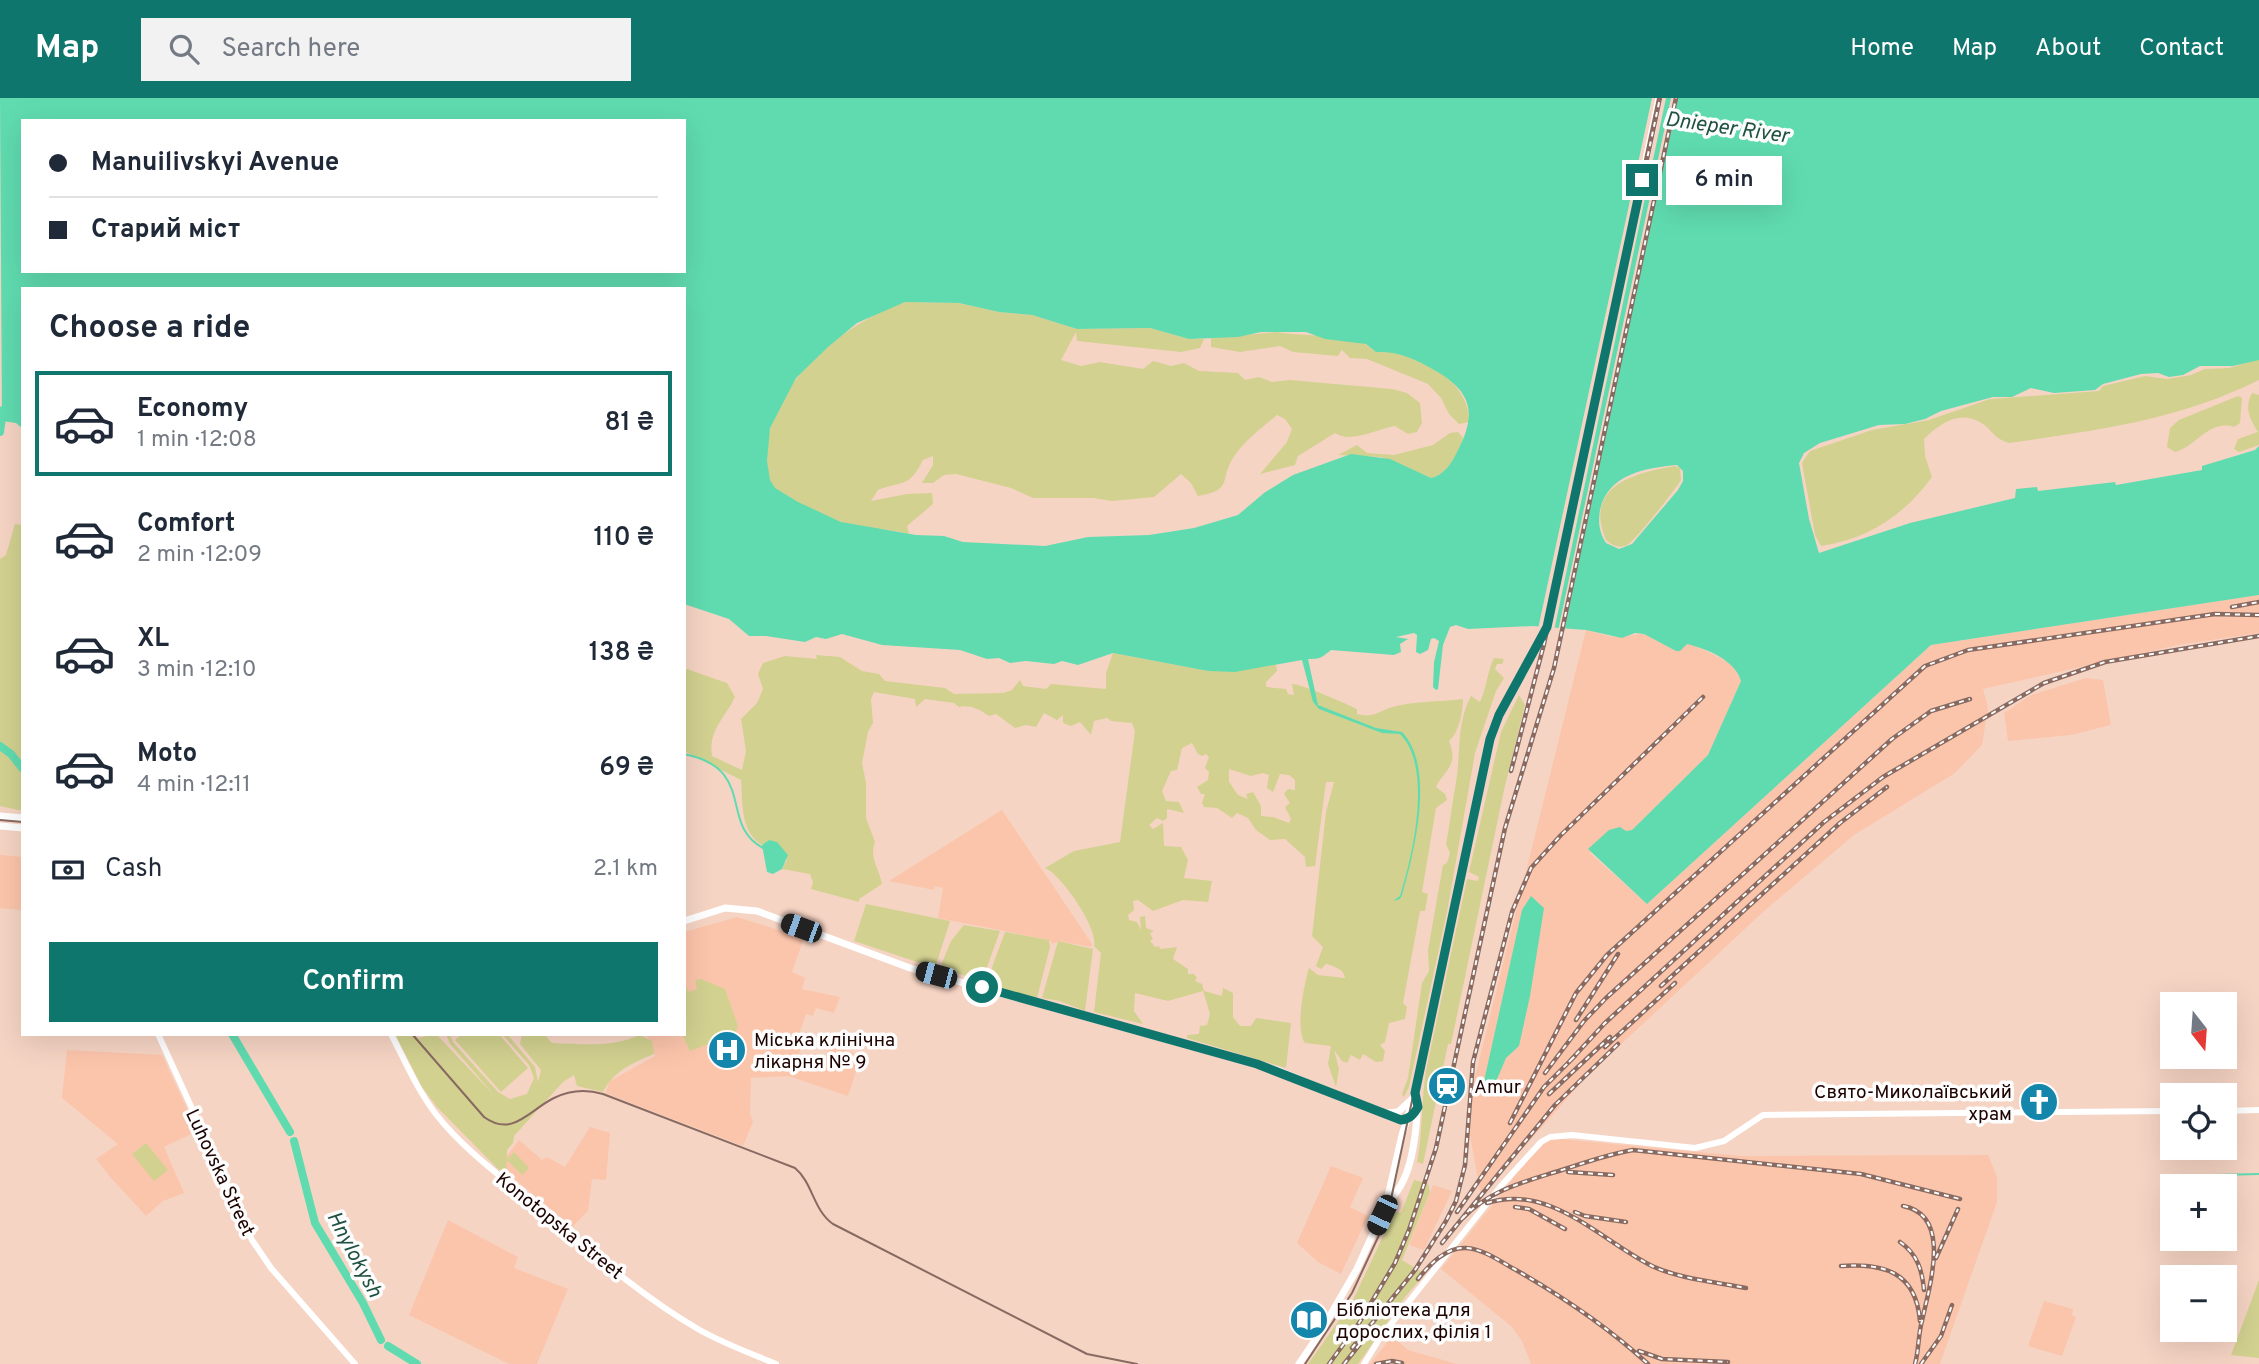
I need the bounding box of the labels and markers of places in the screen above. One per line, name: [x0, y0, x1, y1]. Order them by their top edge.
hospital icon: Міська клінічна лікарня № 9: [706, 1029, 748, 1071]
place label: Міська клінічна лікарня № 9: [754, 1029, 895, 1075]
station icon: Amur: [1426, 1065, 1468, 1107]
place label: Amur: [1474, 1076, 1522, 1100]
place label: Свято-Миколаївський храм: [1814, 1081, 2012, 1127]
church icon: Свято-Миколаївський храм: [2018, 1081, 2060, 1123]
library icon: Бiблiотека для дорослих, фiлiя 1: [1288, 1299, 1330, 1341]
place label: Бiблiотека для дорослих, фiлiя 1: [1336, 1299, 1492, 1345]

